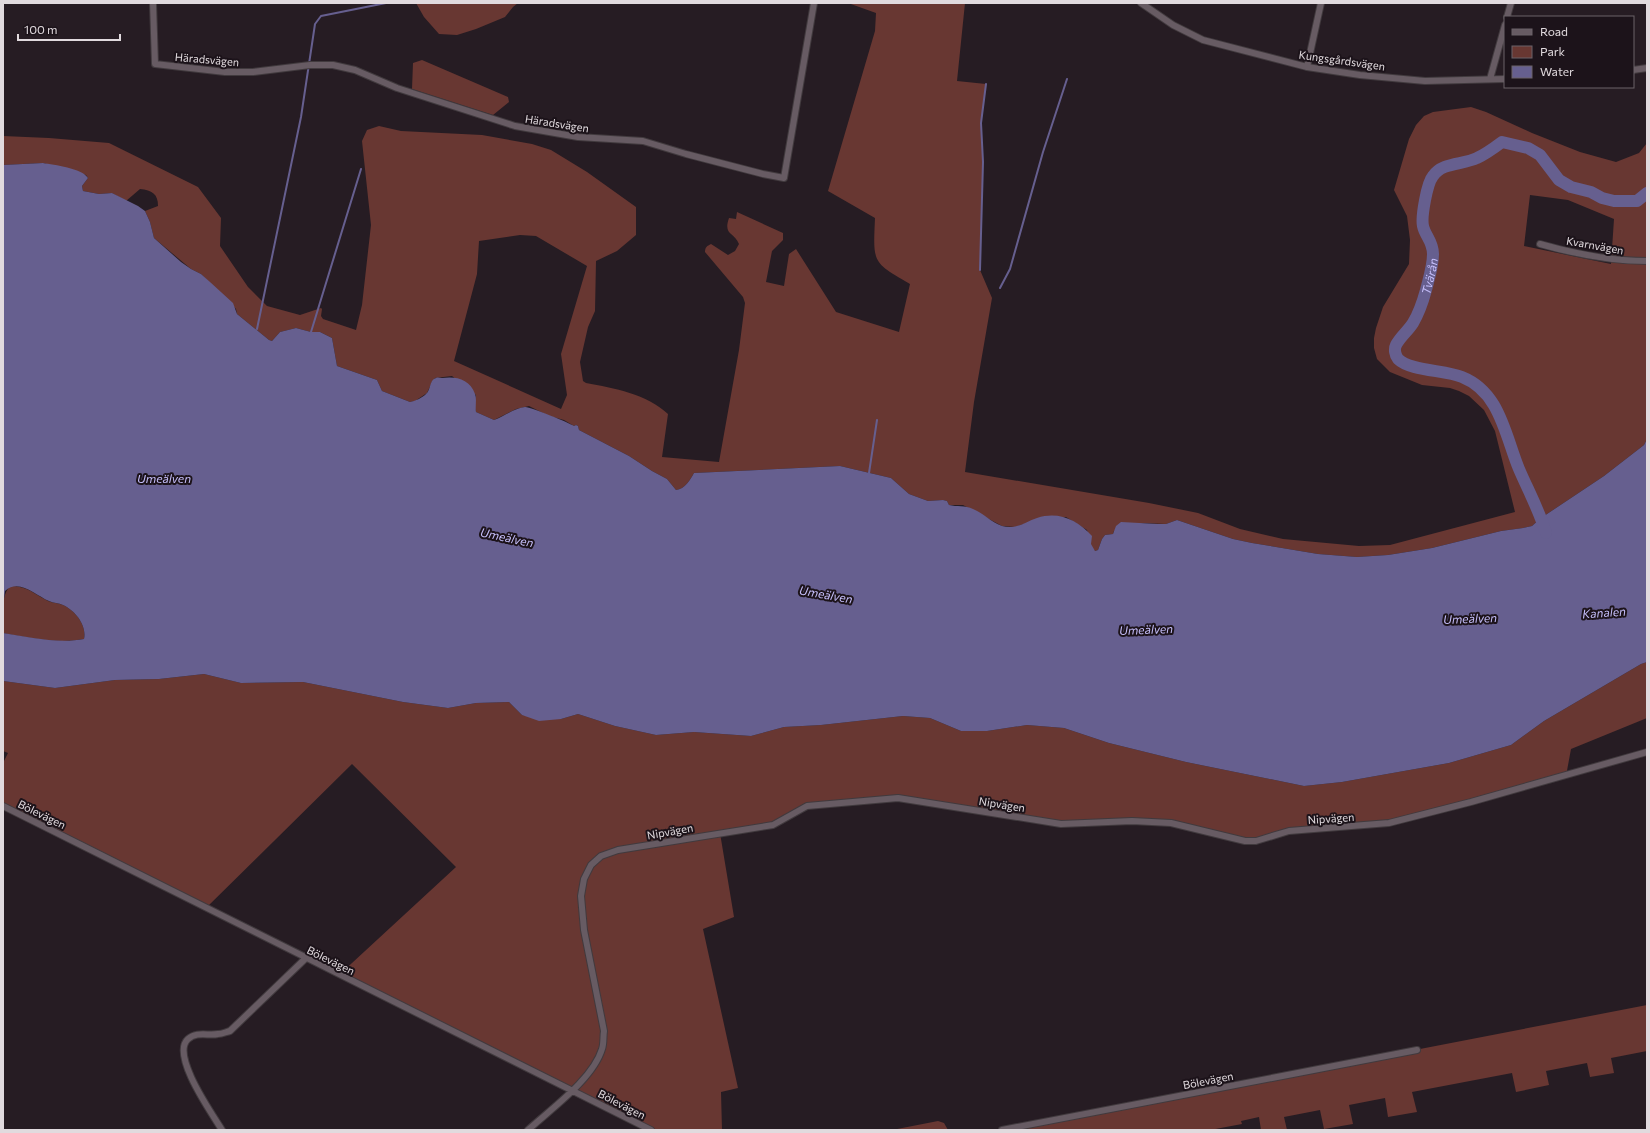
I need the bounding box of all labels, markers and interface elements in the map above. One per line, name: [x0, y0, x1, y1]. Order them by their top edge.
scale bar: [18, 16, 120, 42]
legend: [1504, 16, 1634, 88]
text: 100 m: [24, 22, 58, 36]
text: Road: [1540, 24, 1568, 38]
text: Park: [1540, 44, 1566, 58]
street label: Kungsgårdsvägen: [1298, 48, 1386, 72]
street label: Häradsvägen: [174, 50, 240, 68]
text: Water: [1540, 64, 1574, 78]
street label: Häradsvägen: [524, 112, 590, 134]
street label: Kvarnvägen: [1565, 234, 1625, 256]
water label: Tvärån: [1418, 257, 1440, 296]
water label: Umeälven: [137, 471, 191, 485]
water label: Umeälven: [479, 525, 535, 549]
water label: Umeälven: [798, 582, 854, 606]
water label: Kanalen: [1582, 603, 1626, 621]
water label: Umeälven: [1443, 610, 1497, 626]
water label: Umeälven: [1119, 621, 1173, 637]
street label: Nipvägen: [978, 794, 1026, 814]
street label: Bölevägen: [16, 797, 68, 831]
street label: Nipvägen: [1307, 810, 1355, 826]
street label: Nipvägen: [646, 821, 694, 841]
street label: Bölevägen: [305, 943, 357, 977]
street label: Bölevägen: [1182, 1069, 1234, 1091]
street label: Bölevägen: [596, 1087, 648, 1121]

